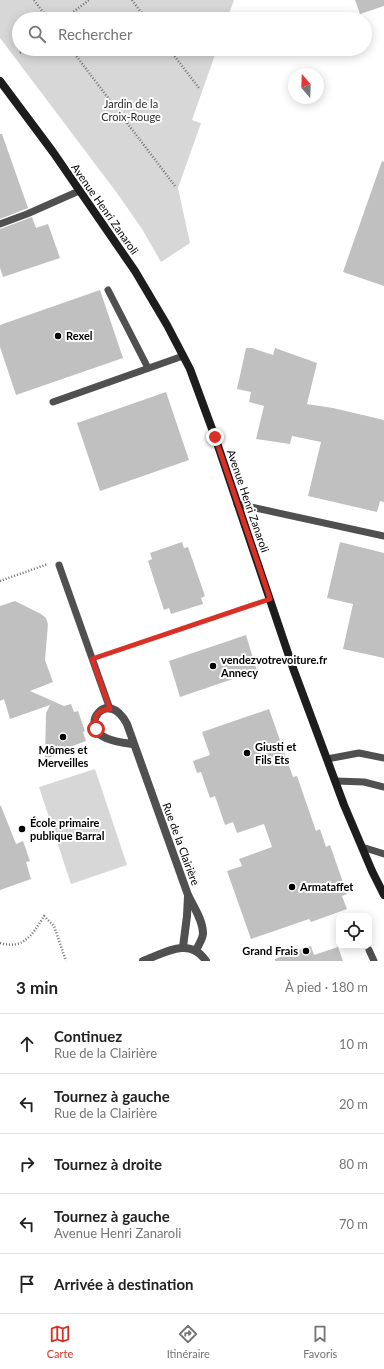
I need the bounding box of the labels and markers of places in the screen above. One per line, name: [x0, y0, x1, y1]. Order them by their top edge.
place label: Rexel: [66, 329, 93, 342]
marker: Rexel: [53, 331, 63, 341]
place label: vendezvotrevoiture.fr Annecy: [220, 653, 328, 679]
marker: vendezvotrevoiture.fr Annecy: [208, 661, 218, 671]
marker: Mômes et Merveilles: [58, 732, 68, 742]
place label: Giusti et Fils Ets: [255, 740, 297, 766]
place label: Mômes et Merveilles: [38, 743, 88, 769]
marker: Giusti et Fils Ets: [242, 748, 252, 758]
place label: École primaire publique Barral: [30, 816, 105, 842]
marker: École primaire publique Barral: [17, 824, 27, 834]
place label: Armataffet: [299, 880, 354, 893]
marker: Armataffet: [287, 882, 297, 892]
place label: Grand Frais: [242, 944, 298, 957]
marker: Grand Frais: [301, 946, 311, 956]

